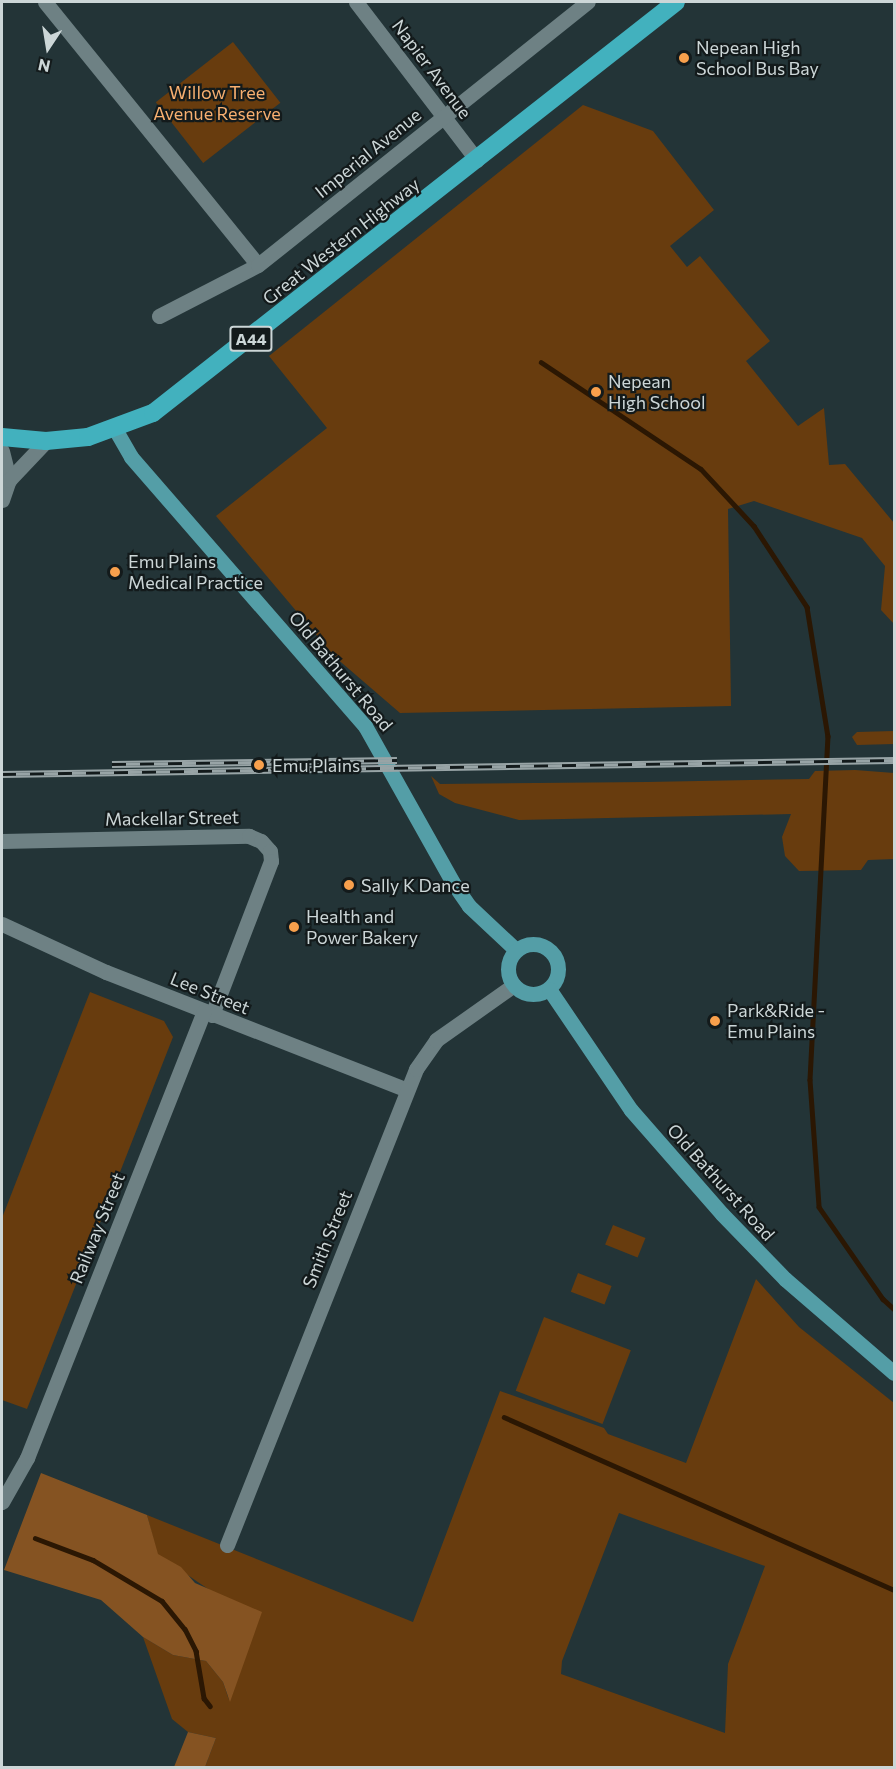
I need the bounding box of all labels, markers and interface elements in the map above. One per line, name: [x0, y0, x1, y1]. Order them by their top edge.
street label: Napier Avenue: [388, 15, 476, 123]
north arrow: [18, 18, 78, 78]
place label: Nepean High School Bus Bay: [696, 37, 819, 80]
marker: Nepean High School Bus Bay: [677, 51, 691, 65]
text: N: [36, 56, 52, 77]
park label: Willow Tree Avenue Reserve: [153, 82, 281, 124]
street label: Imperial Avenue: [311, 104, 425, 202]
street label: Great Western Highway: [258, 173, 424, 309]
road number: A44: [228, 326, 274, 352]
place label: Nepean High School: [608, 371, 705, 413]
marker: Nepean High School: [589, 385, 603, 399]
place label: Emu Plains Medical Practice: [128, 551, 263, 594]
marker: Emu Plains Medical Practice: [106, 563, 124, 581]
street label: Old Bathurst Road: [285, 607, 397, 735]
place label: Emu Plains: [272, 754, 360, 776]
marker: Emu Plains: [250, 756, 268, 774]
street label: Mackellar Street: [105, 806, 239, 830]
place label: Sally K Dance: [361, 874, 470, 896]
marker: Sally K Dance: [342, 878, 356, 892]
place label: Health and Power Bakery: [306, 906, 418, 948]
marker: Health and Power Bakery: [287, 920, 301, 934]
street label: Lee Street: [167, 967, 253, 1019]
place label: Park&Ride - Emu Plains: [727, 1000, 825, 1042]
marker: Park&Ride - Emu Plains: [708, 1014, 722, 1028]
street label: Old Bathurst Road: [663, 1119, 779, 1245]
street label: Railway Street: [65, 1169, 129, 1287]
street label: Smith Street: [298, 1187, 356, 1291]

